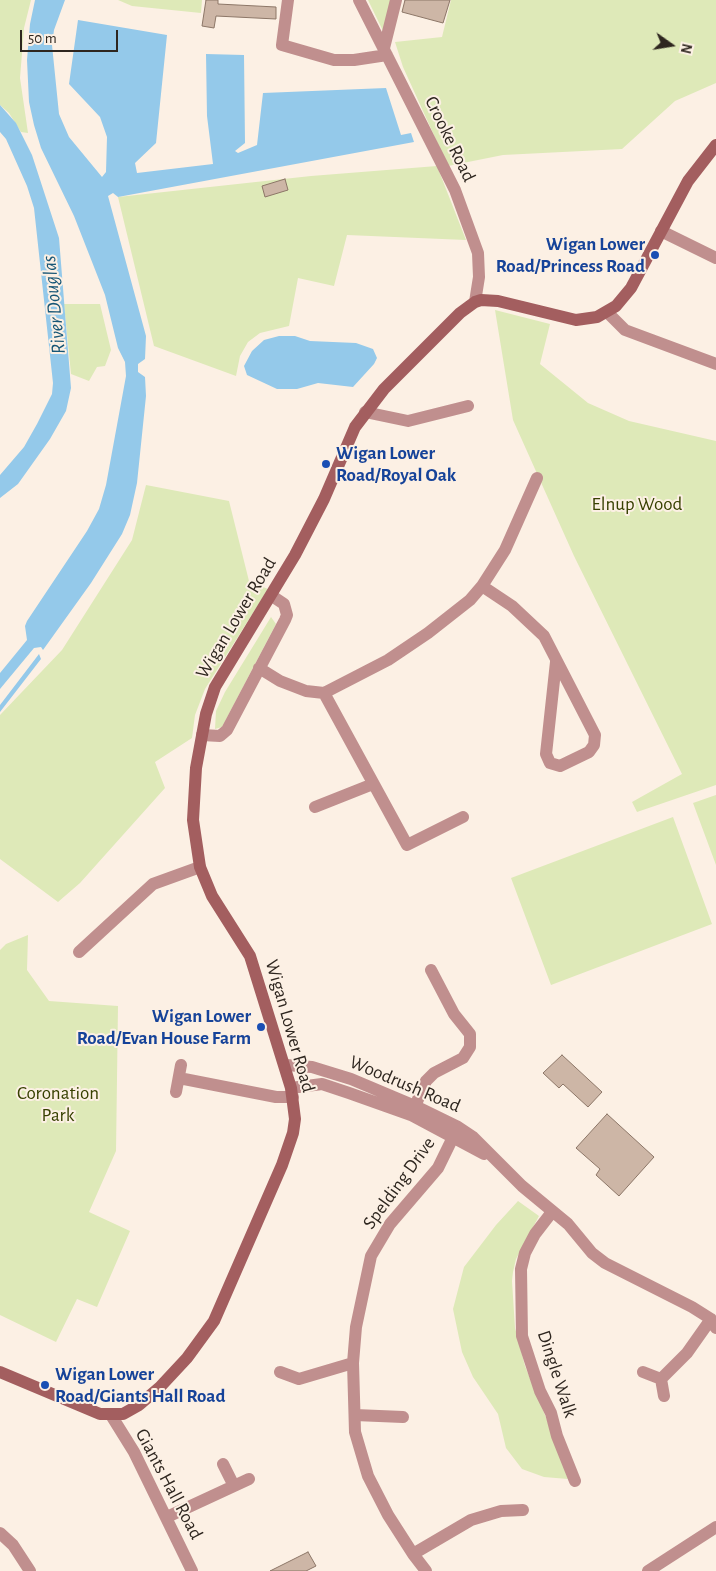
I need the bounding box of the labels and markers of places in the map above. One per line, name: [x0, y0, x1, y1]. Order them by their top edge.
place label: Wigan Lower Road/Princess Road: [496, 233, 645, 277]
marker: Wigan Lower Road/Princess Road: [649, 249, 661, 261]
place label: Wigan Lower Road/Royal Oak: [336, 442, 456, 486]
marker: Wigan Lower Road/Royal Oak: [320, 458, 332, 470]
place label: Wigan Lower Road/Evan House Farm: [77, 1005, 251, 1049]
marker: Wigan Lower Road/Evan House Farm: [255, 1021, 267, 1033]
place label: Wigan Lower Road/Giants Hall Road: [55, 1363, 226, 1407]
marker: Wigan Lower Road/Giants Hall Road: [39, 1379, 51, 1391]

